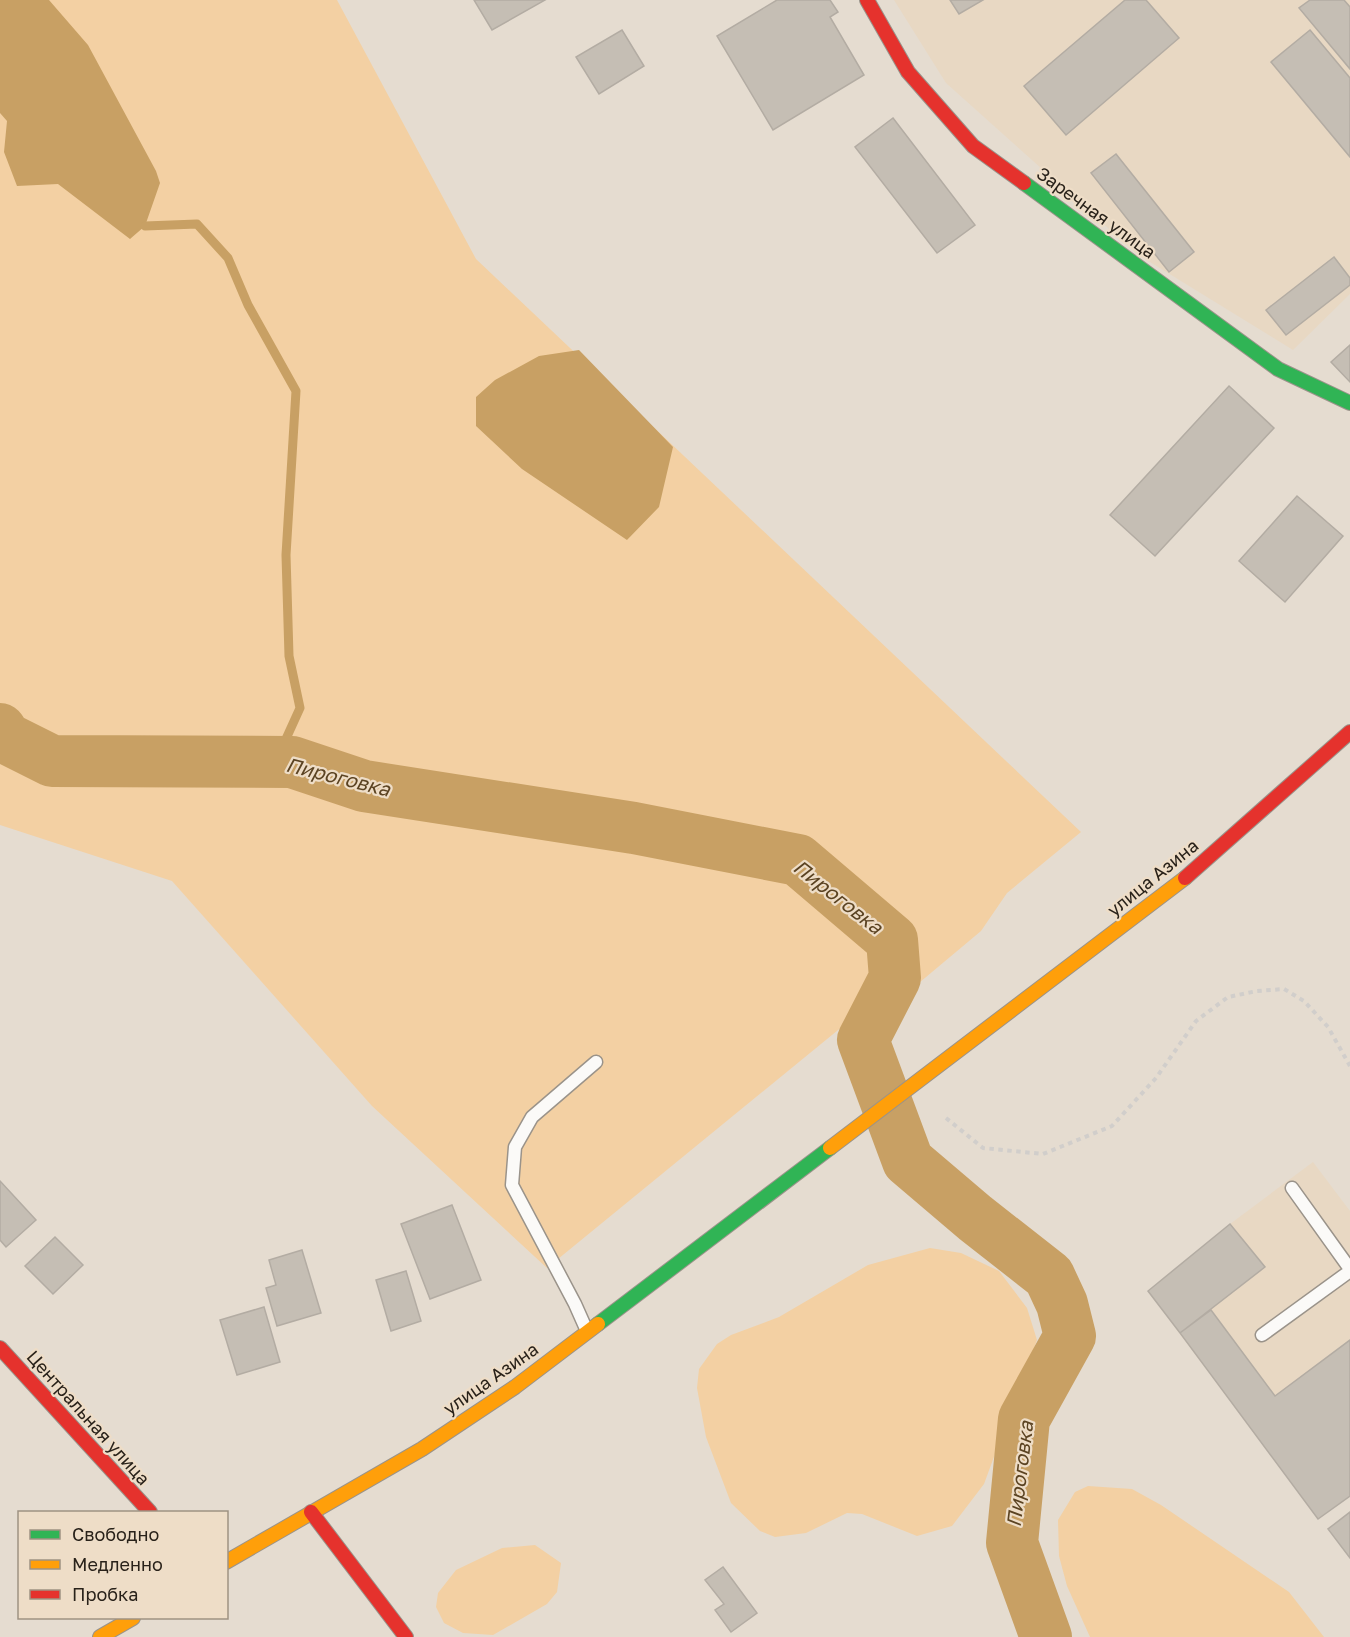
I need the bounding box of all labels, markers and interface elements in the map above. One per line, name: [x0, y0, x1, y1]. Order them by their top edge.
street label: Заречная улица: [1033, 162, 1160, 263]
water label: Пироговка: [284, 752, 393, 801]
street label: улица Азина: [1102, 834, 1202, 921]
water label: Пироговка: [789, 854, 888, 939]
street label: улица Азина: [439, 1337, 542, 1419]
street label: Центральная улица: [22, 1345, 155, 1489]
water label: Пироговка: [1001, 1419, 1037, 1528]
legend: [18, 1511, 228, 1619]
text: Свободно: [72, 1523, 159, 1545]
text: Медленно: [72, 1553, 163, 1575]
text: Пробка: [72, 1583, 138, 1605]

